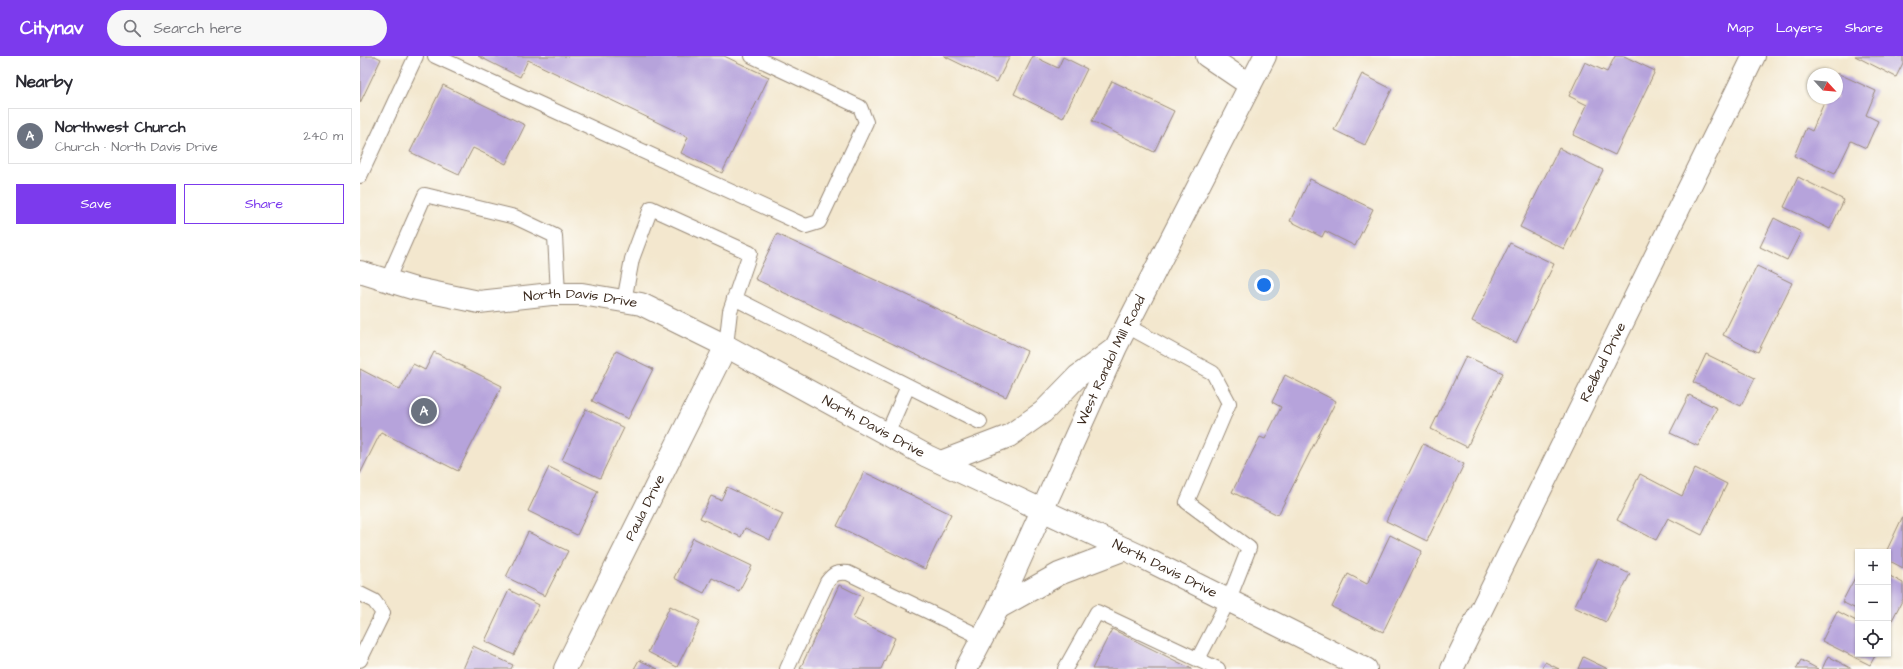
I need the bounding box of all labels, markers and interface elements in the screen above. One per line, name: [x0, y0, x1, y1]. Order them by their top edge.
search box: [107, 10, 387, 46]
text: Citynav: [20, 15, 83, 42]
icon: search: [121, 17, 143, 39]
text: Search here: [153, 18, 242, 39]
text: Map: [1727, 18, 1754, 38]
text: Layers: [1776, 18, 1823, 38]
text: Share: [1845, 18, 1883, 38]
north arrow: [1807, 68, 1843, 104]
text: Nearby: [16, 70, 73, 94]
text: Northwest Church: [55, 117, 185, 138]
text: A: [26, 127, 34, 145]
text: 240 m: [303, 127, 343, 145]
text: Church · North Davis Drive: [55, 138, 218, 156]
button: Save: [16, 184, 176, 224]
button: Share: [184, 184, 344, 224]
your location: [1254, 275, 1274, 295]
street label: North Davis Drive: [522, 284, 639, 313]
street label: West Randol Mill Road: [1072, 292, 1151, 429]
street label: Redbud Drive: [1575, 319, 1631, 405]
street label: North Davis Drive: [818, 390, 929, 463]
pin: A: [411, 396, 437, 426]
street label: Paula Drive: [620, 471, 670, 545]
street label: North Davis Drive: [1109, 534, 1221, 603]
map controls: [1855, 549, 1891, 657]
button: +: [1855, 549, 1891, 585]
button: −: [1855, 585, 1891, 621]
button: locate: [1855, 621, 1891, 657]

